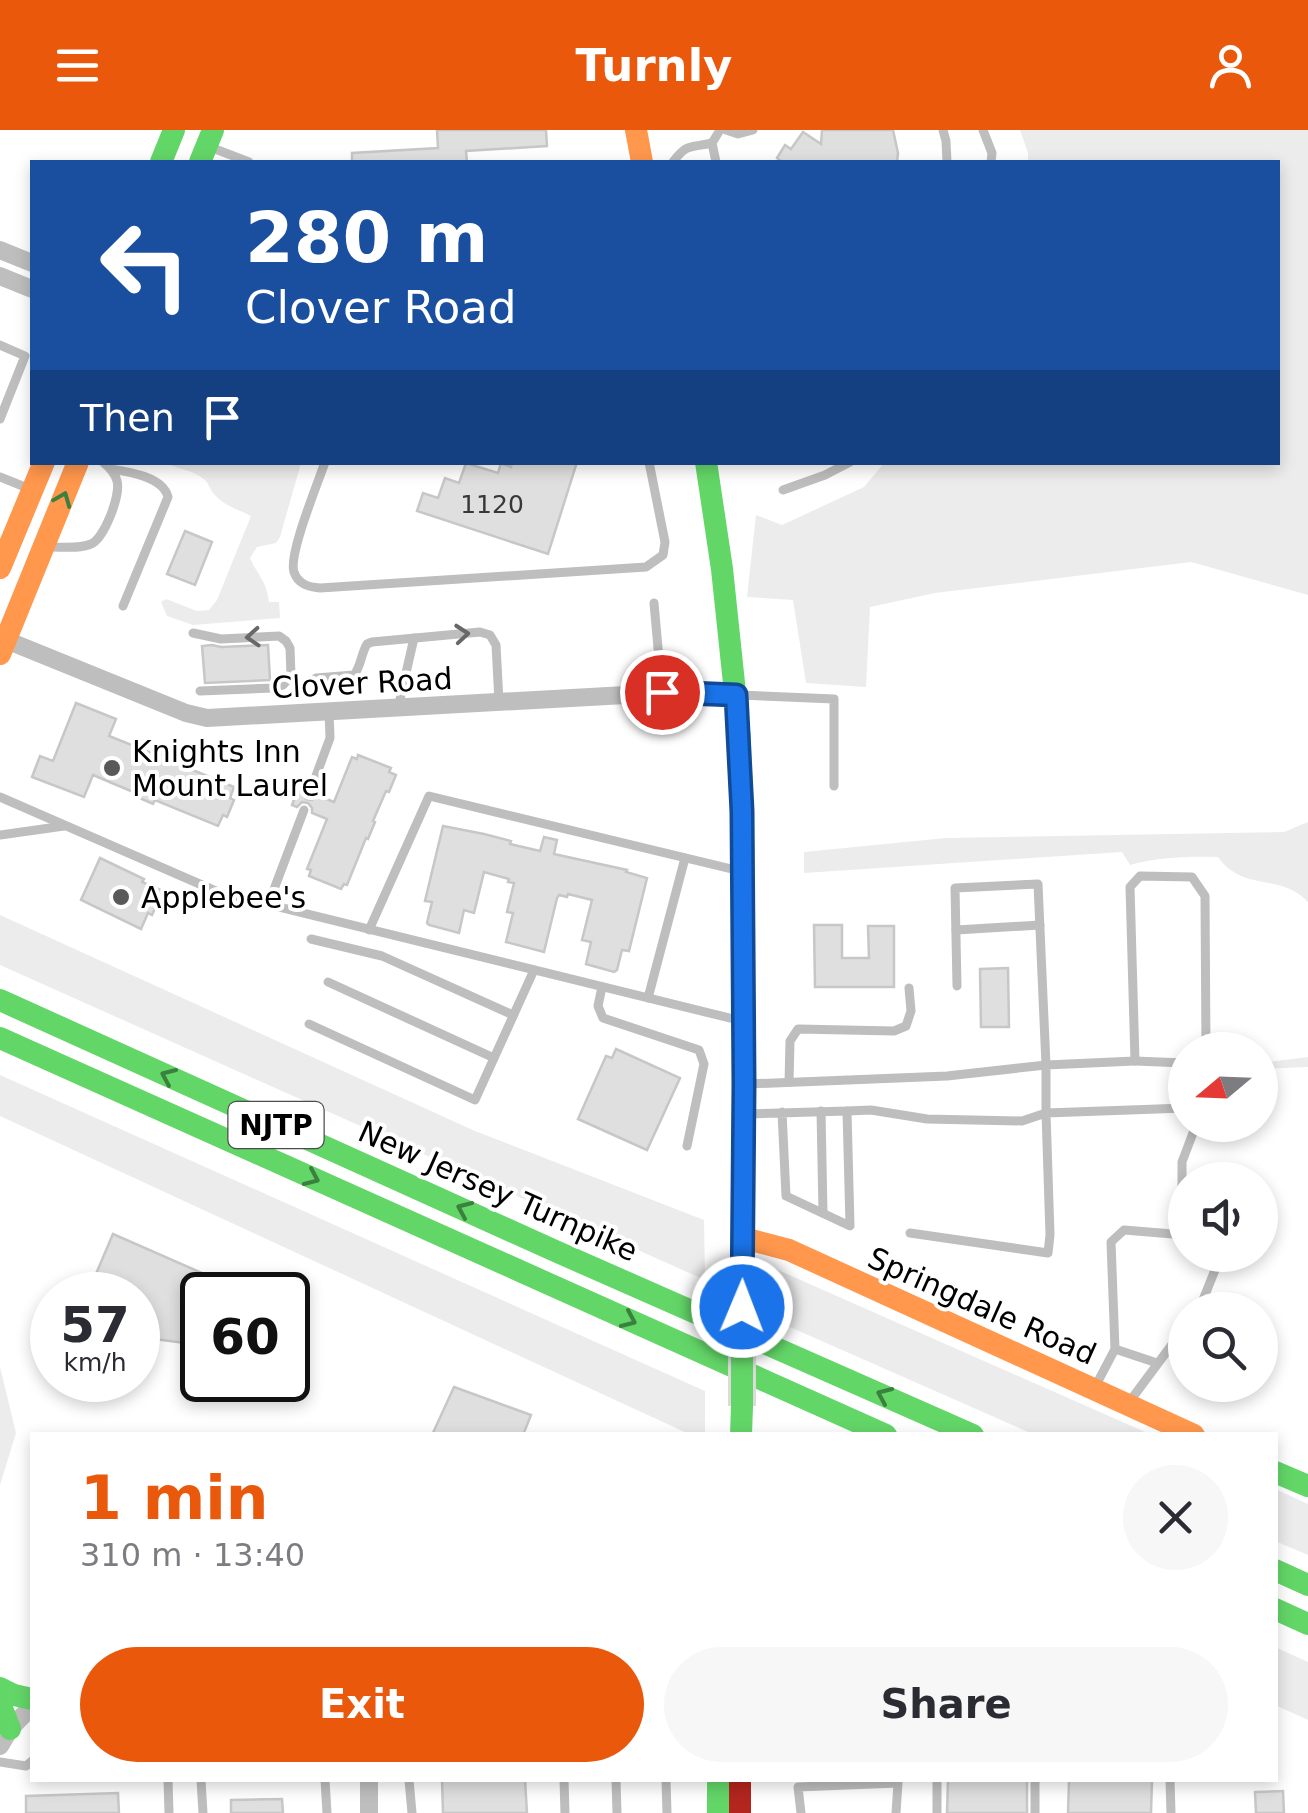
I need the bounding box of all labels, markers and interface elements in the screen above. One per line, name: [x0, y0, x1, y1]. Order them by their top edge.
icon: menu: [50, 38, 105, 93]
icon: person: [1203, 38, 1258, 93]
text: Turnly: [576, 39, 732, 92]
text: 280 m: [245, 197, 488, 279]
icon: left: [80, 200, 210, 330]
text: Clover Road: [245, 281, 517, 334]
icon: arrive: [195, 390, 250, 445]
text: Then: [80, 396, 175, 440]
house number: 1120: [460, 490, 524, 519]
one-way arrow: [51, 491, 71, 509]
one-way arrow: [454, 624, 470, 645]
one-way arrow: [244, 626, 260, 647]
pin: [620, 650, 705, 735]
street label: Clover Road: [271, 661, 453, 705]
icon: arrive: [635, 665, 690, 720]
place label: Knights Inn Mount Laurel: [132, 734, 328, 803]
marker: Knights Inn Mount Laurel: [101, 757, 123, 779]
place label: Applebee's: [141, 880, 306, 915]
marker: Applebee's: [110, 886, 132, 908]
north arrow: [1168, 1032, 1278, 1142]
map controls: [1168, 1032, 1278, 1402]
one-way arrow: [160, 1068, 178, 1088]
road number: NJTP: [228, 1102, 324, 1148]
street label: New Jersey Turnpike: [353, 1114, 643, 1268]
button: sound: [1168, 1162, 1278, 1272]
one-way arrow: [302, 1166, 320, 1186]
one-way arrow: [456, 1202, 474, 1222]
street label: Springdale Road: [863, 1240, 1101, 1372]
position arrow: [690, 1255, 794, 1359]
speed limit sign: 60: [180, 1272, 310, 1402]
button: search: [1168, 1292, 1278, 1402]
text: 57: [60, 1296, 130, 1354]
one-way arrow: [619, 1308, 637, 1328]
text: km/h: [63, 1348, 127, 1377]
one-way arrow: [876, 1387, 894, 1407]
text: 1 min: [80, 1463, 268, 1533]
button: close: [1123, 1465, 1228, 1570]
text: 310 m · 13:40: [80, 1536, 305, 1574]
button: Exit: [80, 1647, 644, 1762]
button: Share: [664, 1647, 1228, 1762]

